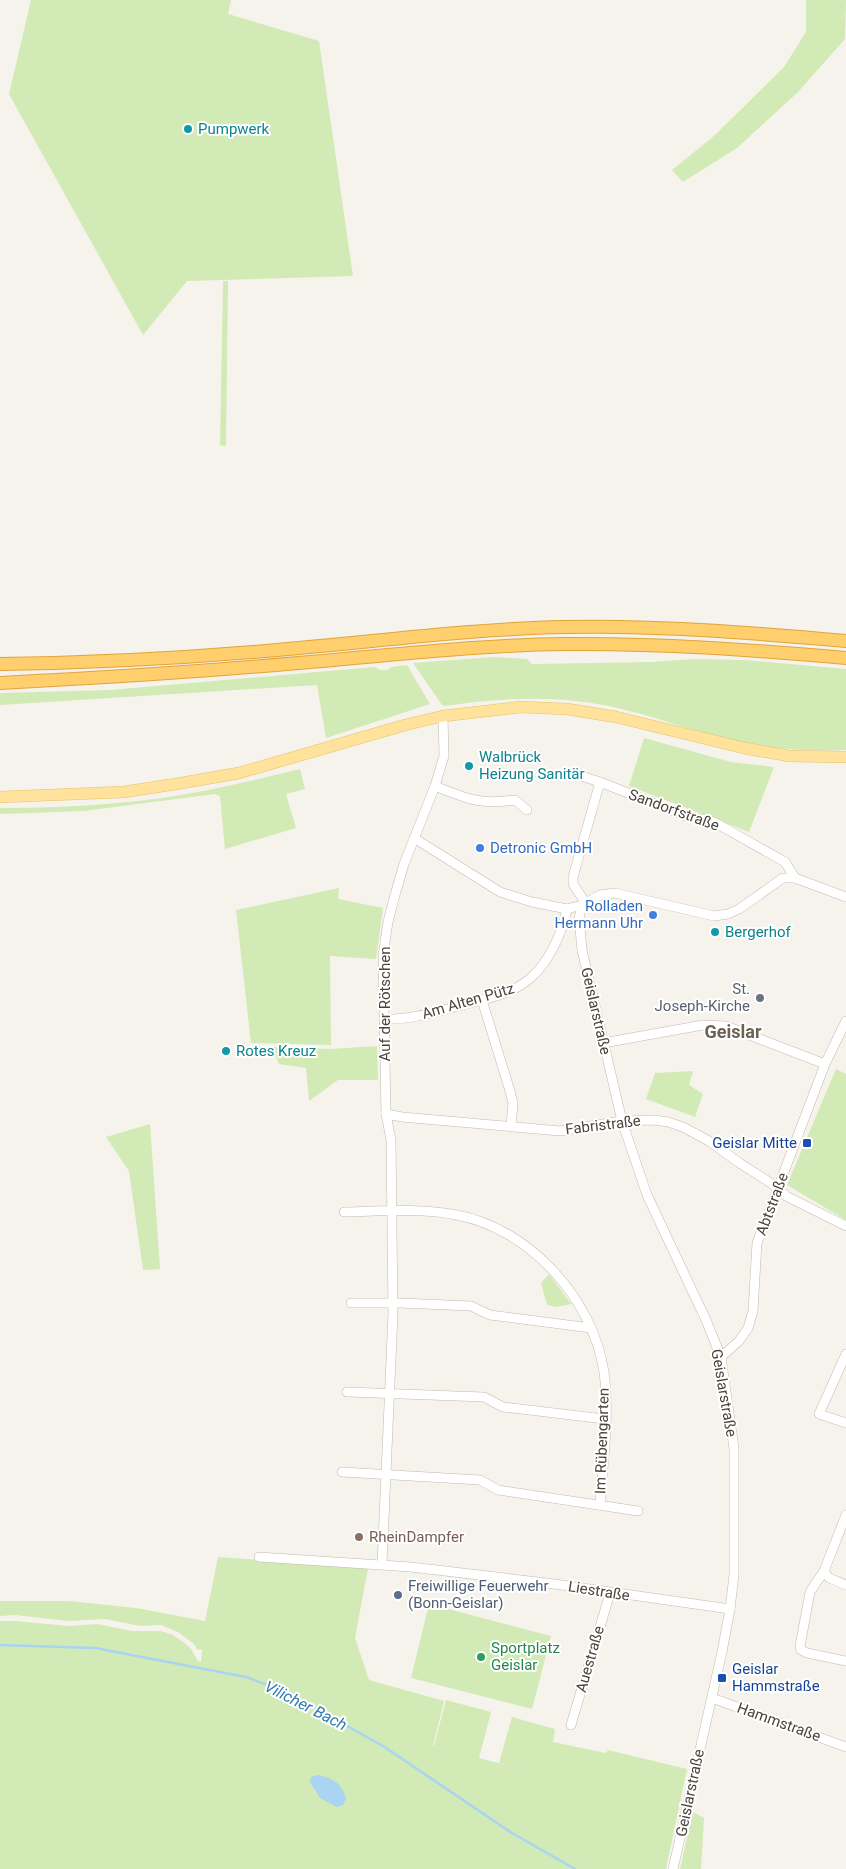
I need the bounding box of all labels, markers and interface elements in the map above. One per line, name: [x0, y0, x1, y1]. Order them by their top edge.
place label: Pumpwerk: [198, 120, 270, 138]
marker: Pumpwerk: [182, 123, 194, 135]
place label: Walbrück Heizung Sanitär: [479, 748, 585, 783]
marker: Walbrück Heizung Sanitär: [463, 760, 475, 772]
street label: Sandorfstraße: [626, 785, 722, 835]
place label: Detronic GmbH: [490, 839, 592, 857]
marker: Detronic GmbH: [474, 842, 486, 854]
place label: Rolladen Hermann Uhr: [555, 897, 643, 932]
marker: Rolladen Hermann Uhr: [647, 909, 659, 921]
place label: Bergerhof: [725, 923, 792, 941]
marker: Bergerhof: [709, 926, 721, 938]
street label: Auf der Rötschen: [376, 947, 394, 1061]
street label: Geislarstraße: [577, 966, 615, 1056]
street label: Am Alten Pütz: [420, 979, 516, 1023]
place label: St. Joseph-Kirche: [655, 980, 750, 1015]
marker: St. Joseph-Kirche: [754, 992, 766, 1004]
district label: Geislar: [705, 1021, 762, 1042]
place label: Rotes Kreuz: [236, 1042, 316, 1060]
marker: Rotes Kreuz: [220, 1045, 232, 1057]
street label: Fabristraße: [564, 1111, 642, 1139]
place label: Geislar Mitte: [712, 1134, 797, 1152]
marker: Geislar Mitte: [801, 1137, 813, 1149]
street label: Abtstraße: [752, 1170, 792, 1238]
street label: Geislarstraße: [707, 1348, 741, 1438]
street label: Im Rübengarten: [591, 1388, 613, 1494]
place label: RheinDampfer: [369, 1528, 464, 1546]
marker: RheinDampfer: [353, 1531, 365, 1543]
place label: Freiwillige Feuerwehr (Bonn-Geislar): [408, 1577, 549, 1612]
street label: Liestraße: [567, 1577, 631, 1605]
marker: Freiwillige Feuerwehr (Bonn-Geislar): [392, 1589, 404, 1601]
street label: Auestraße: [572, 1624, 608, 1694]
place label: Sportplatz Geislar: [491, 1639, 560, 1674]
marker: Sportplatz Geislar: [475, 1651, 487, 1663]
place label: Geislar Hammstraße: [732, 1660, 820, 1695]
marker: Geislar Hammstraße: [716, 1672, 728, 1684]
water label: Vilicher Bach: [261, 1677, 350, 1734]
street label: Hammstraße: [735, 1699, 823, 1745]
street label: Geislarstraße: [672, 1748, 708, 1838]

